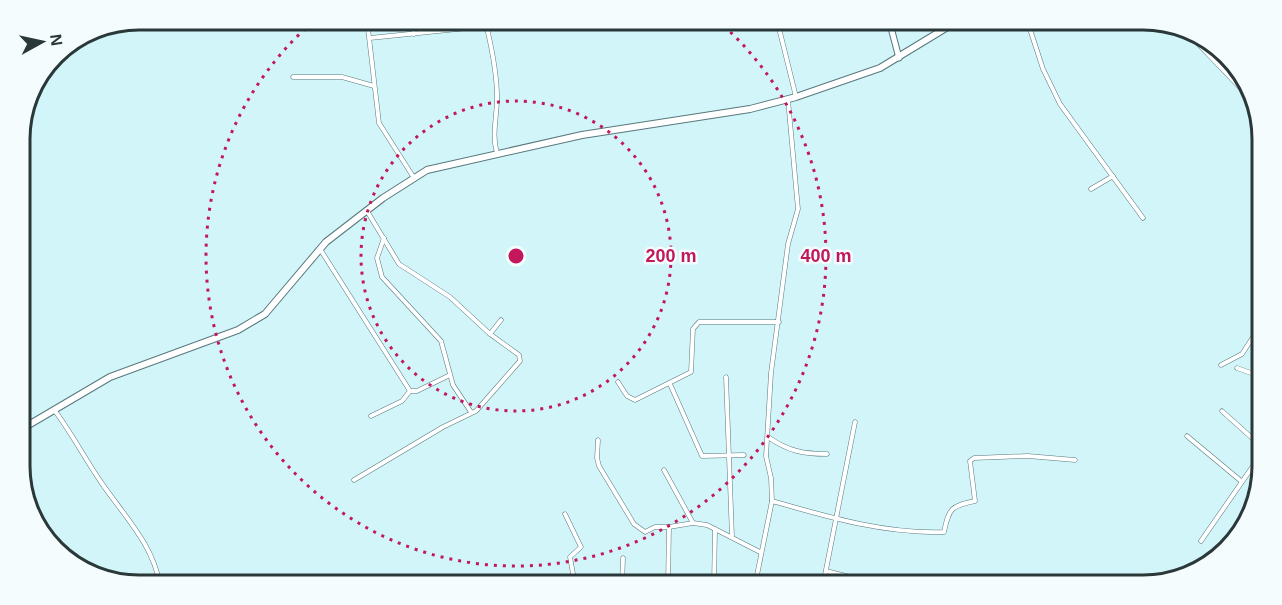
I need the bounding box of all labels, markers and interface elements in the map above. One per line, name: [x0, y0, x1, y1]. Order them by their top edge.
north arrow: [12, 12, 72, 72]
text: N: [47, 33, 66, 47]
centre of rings: [506, 246, 526, 266]
text: 200 m: [645, 246, 697, 266]
text: 400 m: [800, 246, 852, 266]

